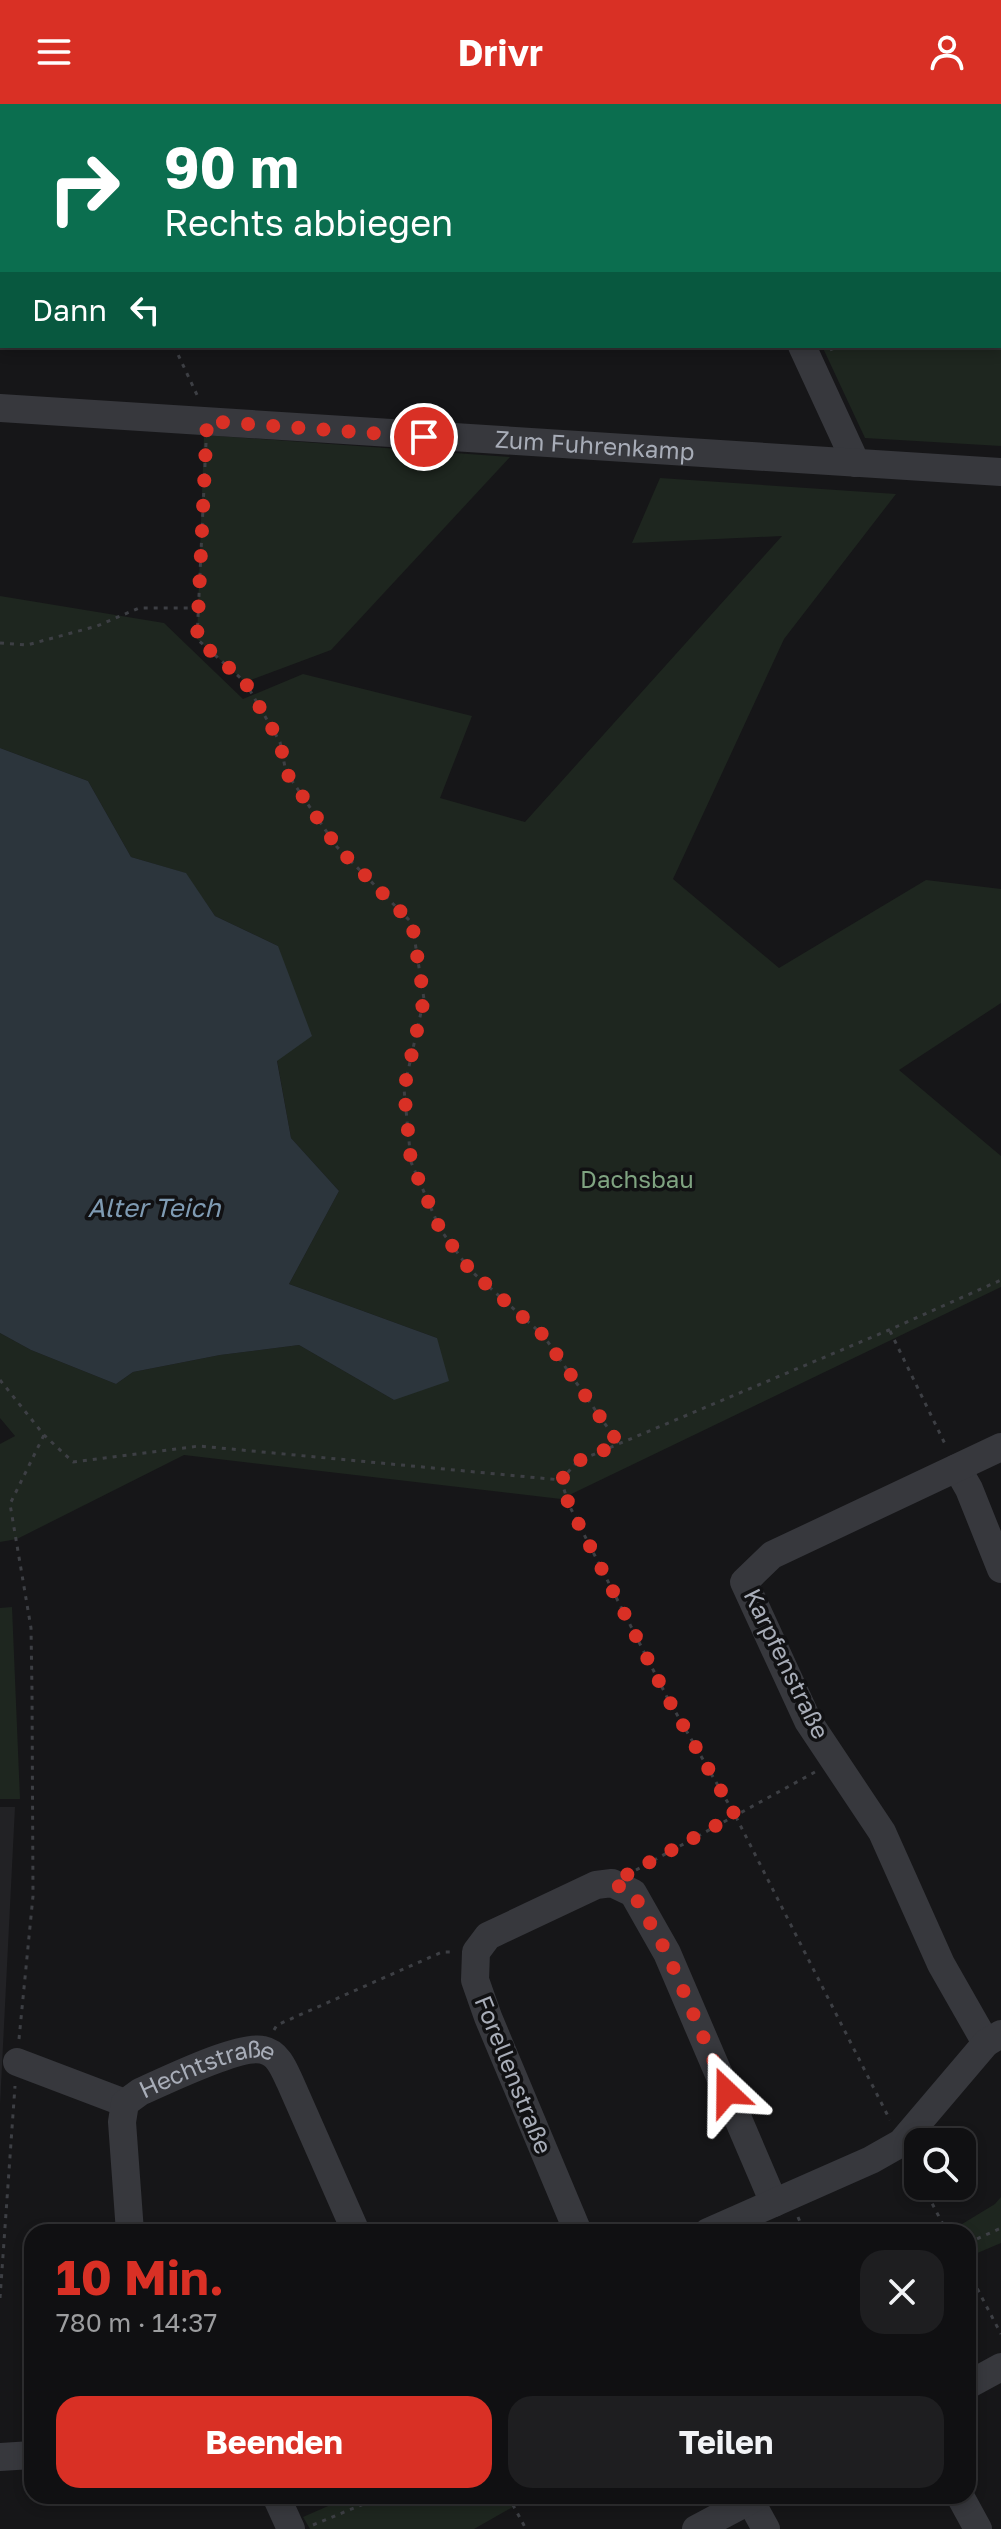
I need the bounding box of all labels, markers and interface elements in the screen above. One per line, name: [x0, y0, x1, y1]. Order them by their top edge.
icon: menu: [32, 30, 76, 74]
icon: person: [925, 30, 969, 74]
text: Drivr: [458, 31, 543, 74]
text: 90 m: [164, 133, 299, 200]
icon: right: [32, 136, 136, 240]
text: Rechts abbiegen: [164, 201, 453, 244]
icon: left: [123, 288, 167, 332]
text: Dann: [32, 292, 107, 328]
pin: [390, 403, 458, 471]
icon: arrive: [402, 415, 446, 459]
street label: Zum Fuhrenkamp: [494, 424, 696, 465]
park label: Dachsbau: [580, 1164, 694, 1193]
water label: Alter Teich: [88, 1192, 221, 1223]
street label: Karpfenstraße: [738, 1583, 836, 1743]
street label: Forellenstraße: [469, 1991, 559, 2158]
street label: Hechtstraße: [134, 2033, 280, 2104]
position arrow: [685, 2050, 769, 2134]
map controls: [904, 2128, 976, 2200]
button: search: [904, 2128, 976, 2200]
text: 10 Min.: [56, 2248, 224, 2306]
button: close: [860, 2250, 944, 2334]
text: 780 m · 14:37: [56, 2307, 217, 2338]
button: Beenden: [56, 2396, 492, 2488]
button: Teilen: [508, 2396, 944, 2488]

